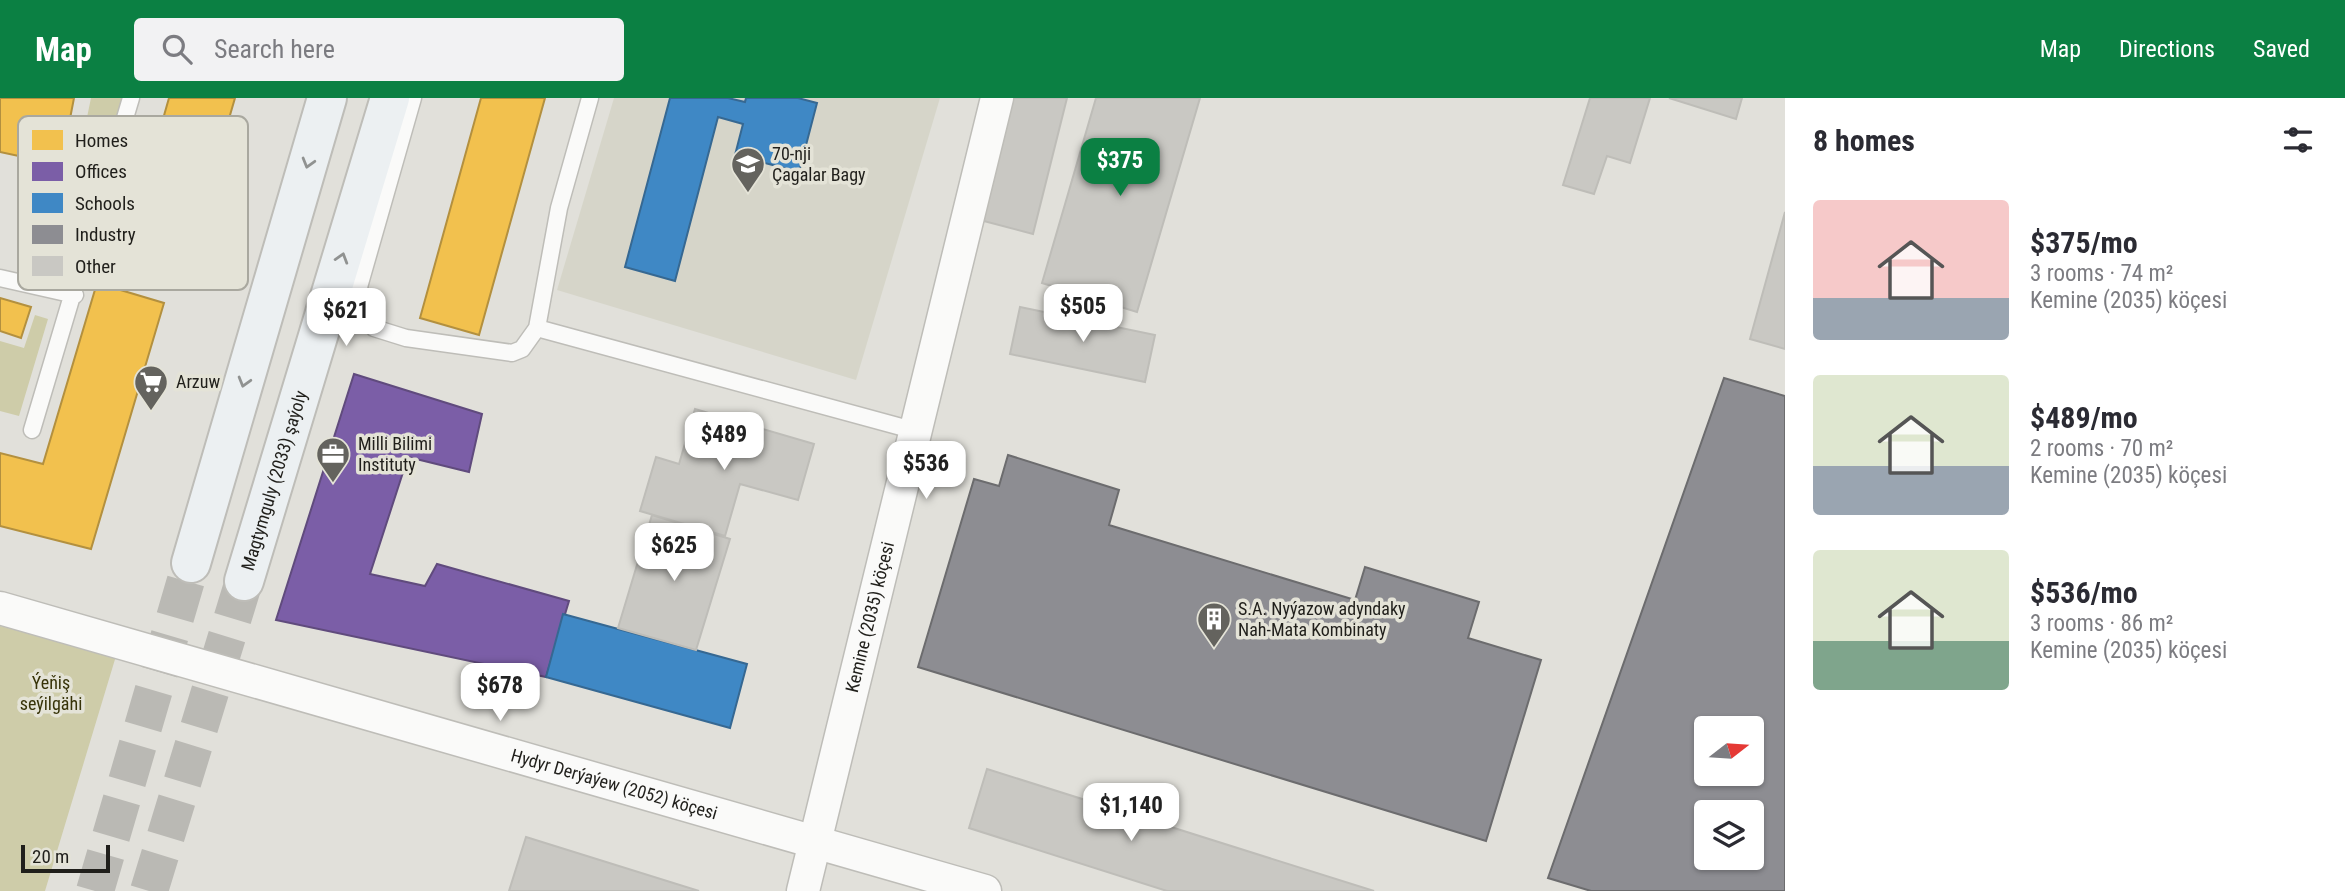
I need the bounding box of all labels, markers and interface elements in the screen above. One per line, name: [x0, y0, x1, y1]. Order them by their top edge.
search box: [134, 18, 624, 81]
text: Map: [35, 30, 92, 69]
icon: search: [158, 30, 196, 68]
text: Search here: [214, 34, 335, 64]
text: Map: [2040, 35, 2081, 63]
text: Directions: [2119, 35, 2215, 63]
text: Saved: [2253, 35, 2310, 63]
legend: [18, 116, 248, 290]
icon: filters: [2279, 121, 2317, 159]
text: 8 homes: [1813, 123, 1915, 158]
text: Homes: [75, 129, 128, 152]
pin: $375: [1079, 139, 1161, 198]
place label: 70-nji Çagalar Bagy: [772, 143, 866, 185]
school or university icon: 70-nji Çagalar Bagy: [729, 145, 767, 194]
text: $375: [1097, 147, 1143, 174]
one-way arrow: [302, 157, 317, 169]
text: Offices: [75, 160, 127, 183]
text: Schools: [75, 192, 135, 215]
text: Industry: [75, 223, 136, 246]
text: $375/mo: [2030, 225, 2138, 260]
icon: home: [1869, 228, 1953, 312]
one-way arrow: [333, 252, 348, 264]
text: Other: [75, 255, 116, 278]
text: 3 rooms · 74 m²: [2030, 260, 2173, 287]
pin: $505: [1042, 285, 1124, 344]
text: Kemine (2035) köçesi: [2030, 287, 2227, 314]
pin: $621: [305, 288, 387, 348]
text: $505: [1060, 293, 1106, 320]
text: $621: [323, 297, 369, 324]
supermarket icon: Arzuw: [132, 363, 170, 412]
place label: Arzuw: [176, 371, 220, 392]
one-way arrow: [237, 375, 252, 387]
street label: Magtymguly (2033) şaýoly: [237, 387, 311, 573]
text: $489/mo: [2030, 400, 2138, 435]
icon: home: [1869, 403, 1953, 487]
pin: $489: [683, 412, 765, 472]
text: $489: [701, 421, 747, 448]
place label: Milli Bilimi Instituty: [358, 433, 432, 475]
office icon: Milli Bilimi Instituty: [314, 435, 352, 484]
text: 2 rooms · 70 m²: [2030, 435, 2173, 462]
pin: $536: [885, 442, 967, 501]
text: $536: [903, 450, 949, 477]
text: Kemine (2035) köçesi: [2030, 462, 2227, 489]
pin: $625: [633, 524, 715, 583]
text: $625: [651, 532, 697, 559]
street label: Kemine (2035) köçesi: [841, 539, 898, 694]
text: $536/mo: [2030, 575, 2138, 610]
icon: home: [1869, 578, 1953, 662]
place label: S.A. Nyýazow adyndaky Nah-Mata Kombinaty: [1238, 598, 1406, 640]
building icon: S.A. Nyýazow adyndaky Nah-Mata Kombinaty: [1195, 600, 1233, 649]
text: 3 rooms · 86 m²: [2030, 610, 2173, 637]
text: Kemine (2035) köçesi: [2030, 637, 2227, 664]
pin: $678: [459, 664, 541, 723]
park label: Ýeňiş seýilgähi: [20, 672, 82, 714]
text: $678: [477, 672, 523, 699]
north arrow: [1694, 716, 1764, 786]
map controls: [1694, 716, 1764, 870]
street label: Hydyr Derýaýew (2052) köçesi: [509, 744, 720, 824]
pin: $1,140: [1074, 784, 1188, 843]
text: $1,140: [1099, 792, 1163, 819]
button: layers: [1694, 800, 1764, 870]
scale bar: [21, 842, 110, 874]
text: 20 m: [32, 845, 69, 868]

